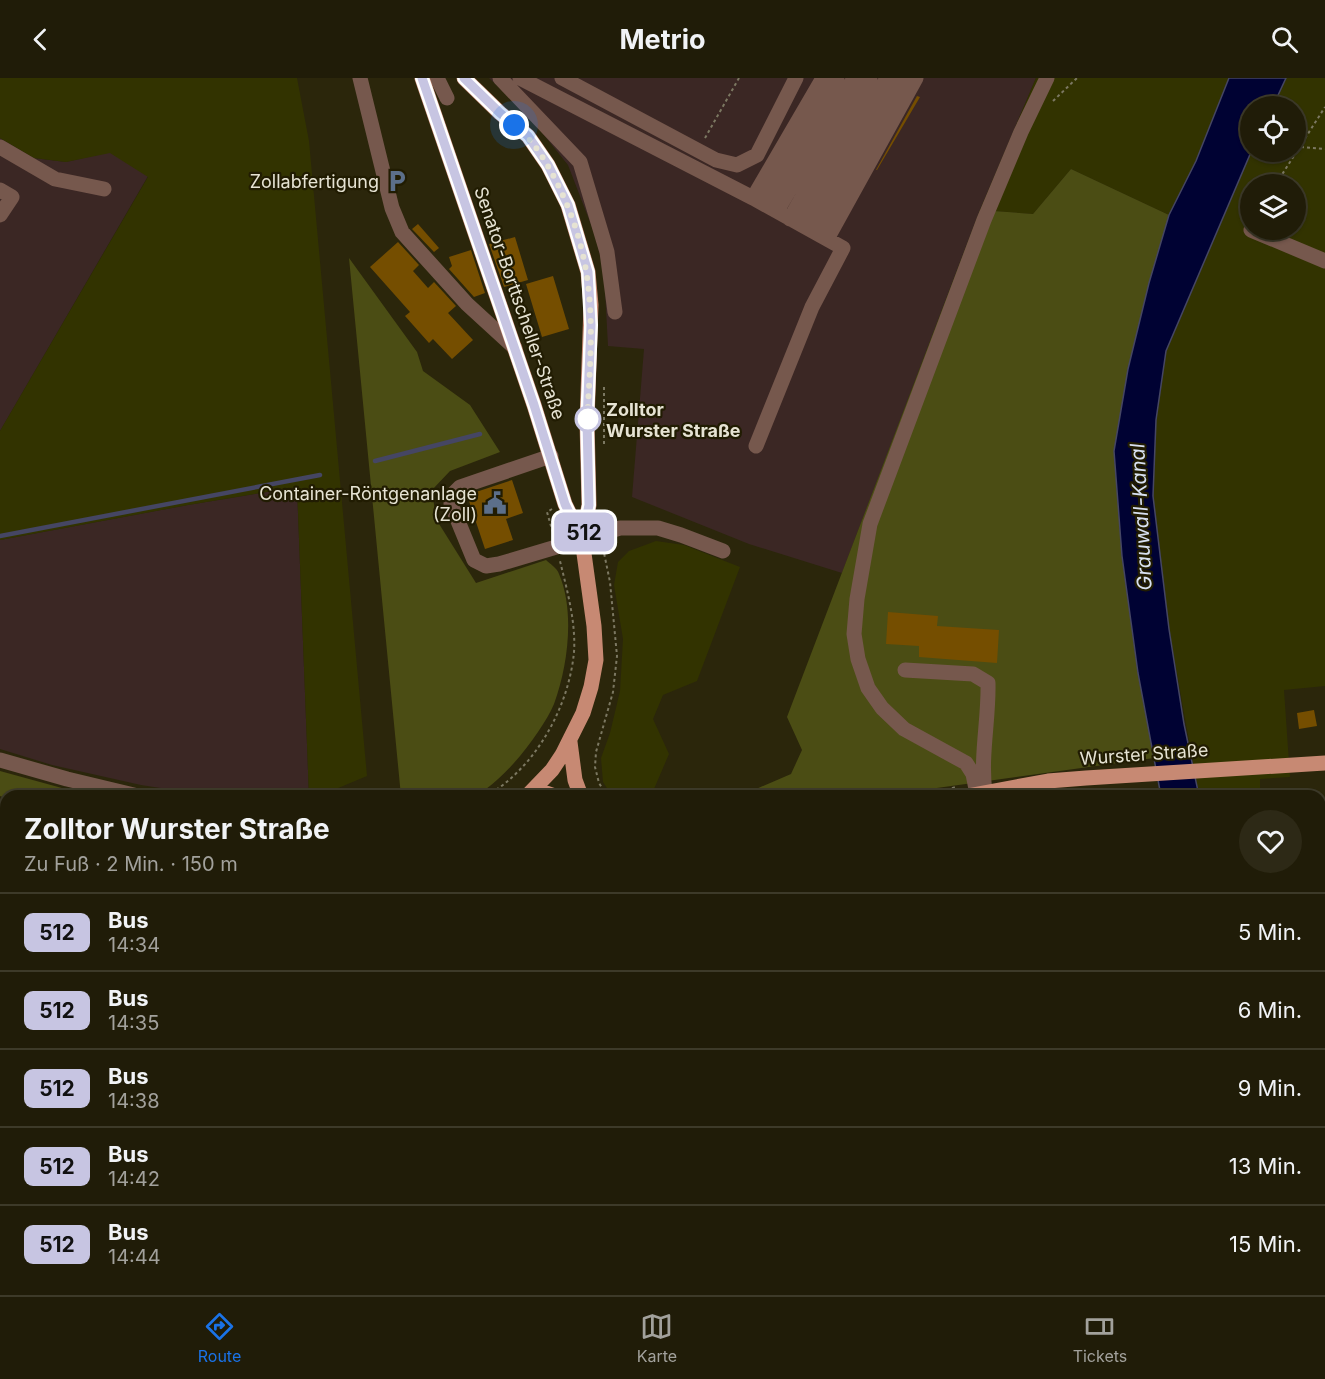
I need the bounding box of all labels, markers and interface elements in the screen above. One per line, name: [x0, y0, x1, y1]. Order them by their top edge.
icon: back: [24, 23, 57, 56]
text: Metrio: [619, 23, 706, 56]
icon: search: [1268, 23, 1301, 56]
map controls: [1240, 96, 1306, 240]
button: locate: [1240, 96, 1306, 162]
your location: [499, 110, 529, 140]
parking icon: Zollabfertigung: [384, 168, 410, 194]
place label: Zollabfertigung: [250, 171, 379, 192]
button: layers: [1240, 174, 1306, 240]
street label: Senator-Borttscheller-Straße: [470, 184, 570, 422]
place label: Zolltor Wurster Straße: [606, 399, 741, 441]
marker: Zolltor Wurster Straße: [575, 406, 601, 432]
water label: Grauwall-Kanal: [1125, 443, 1157, 591]
place label: Container-Röntgenanlage (Zoll): [259, 483, 477, 525]
public building icon: Container-Röntgenanlage (Zoll): [482, 490, 508, 516]
line badge: 512: [550, 512, 618, 552]
text: 512: [566, 520, 602, 545]
street label: Wurster Straße: [1079, 739, 1209, 769]
button: heart: [1239, 810, 1302, 873]
text: Zolltor Wurster Straße: [24, 812, 330, 846]
text: Zu Fuß · 2 Min. · 150 m: [24, 852, 238, 876]
text: Bus: [108, 907, 149, 933]
text: 5 Min.: [1238, 919, 1302, 945]
text: 512: [39, 920, 75, 945]
text: 14:34: [108, 933, 160, 957]
text: Bus: [108, 985, 149, 1011]
text: 6 Min.: [1238, 997, 1302, 1023]
text: 512: [39, 998, 75, 1023]
text: 14:35: [108, 1011, 159, 1035]
text: Bus: [108, 1063, 149, 1089]
text: 9 Min.: [1238, 1075, 1302, 1101]
text: 512: [39, 1076, 75, 1101]
text: 14:38: [108, 1089, 160, 1113]
text: Bus: [108, 1141, 149, 1167]
text: 13 Min.: [1229, 1153, 1302, 1179]
text: 512: [39, 1154, 75, 1179]
text: 14:42: [108, 1167, 160, 1191]
text: Bus: [108, 1219, 149, 1245]
text: 15 Min.: [1229, 1231, 1302, 1257]
text: 512: [39, 1232, 75, 1257]
text: 14:44: [108, 1245, 161, 1269]
tab: Route: [198, 1310, 241, 1366]
tab: Karte: [637, 1310, 677, 1366]
tab: Tickets: [1073, 1310, 1127, 1366]

